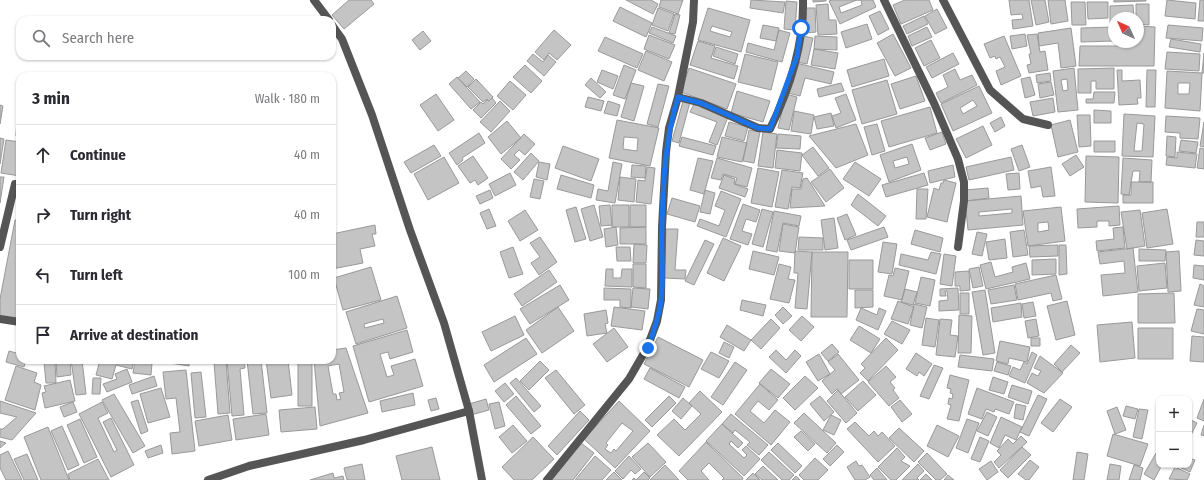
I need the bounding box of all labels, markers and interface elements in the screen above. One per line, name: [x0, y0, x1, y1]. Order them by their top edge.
north arrow: [1108, 12, 1144, 48]
search box: [16, 16, 336, 60]
route start: [792, 19, 810, 37]
icon: search: [30, 27, 52, 49]
text: Search here: [62, 29, 134, 47]
text: 3 min: [32, 88, 70, 109]
text: Walk · 180 m: [255, 91, 320, 106]
icon: ahead: [32, 144, 54, 166]
text: Continue: [70, 146, 126, 164]
text: 40 m: [294, 147, 320, 162]
icon: right: [32, 204, 54, 226]
text: Turn right: [70, 206, 131, 224]
text: 40 m: [294, 207, 320, 222]
icon: left: [32, 264, 54, 286]
text: Turn left: [70, 266, 123, 284]
text: 100 m: [288, 267, 320, 282]
icon: arrive: [32, 324, 54, 346]
text: Arrive at destination: [70, 326, 198, 344]
route end: [639, 339, 657, 357]
map controls: [1156, 396, 1192, 468]
button: +: [1156, 396, 1192, 432]
button: −: [1156, 432, 1192, 468]

